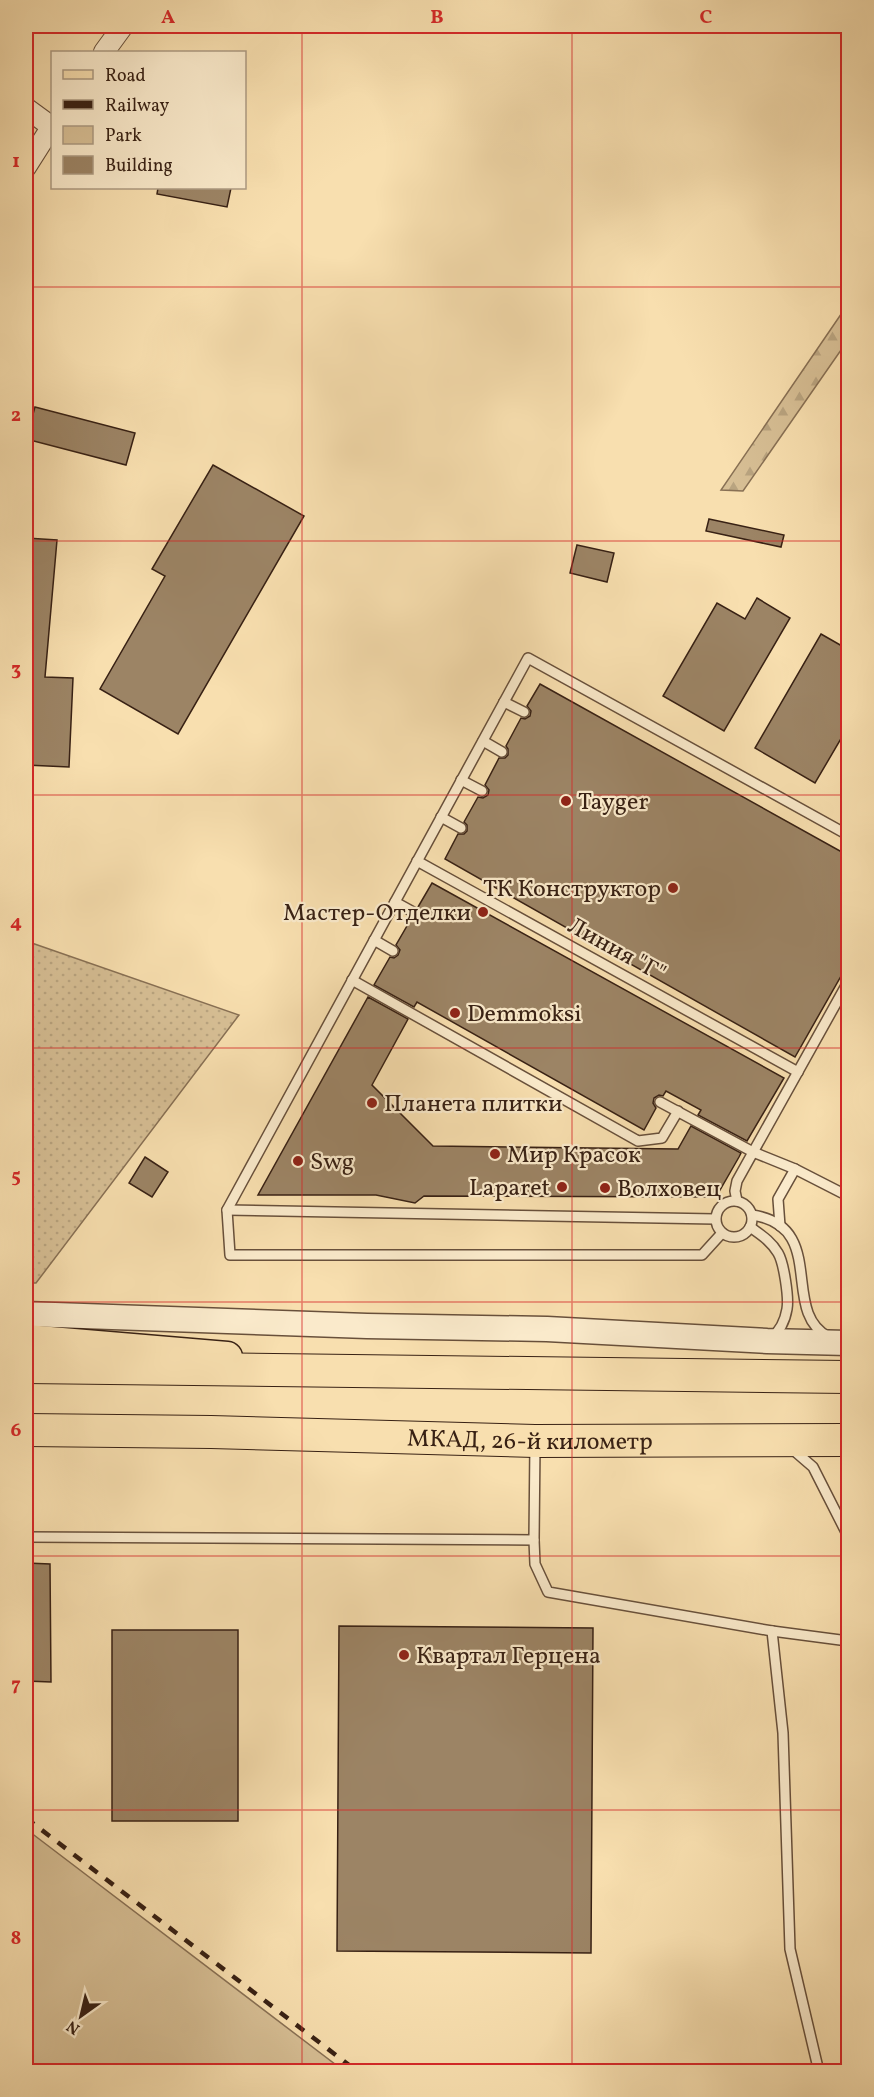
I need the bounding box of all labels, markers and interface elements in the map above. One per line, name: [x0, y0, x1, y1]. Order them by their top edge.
text: A: [161, 4, 175, 32]
text: B: [430, 4, 444, 32]
text: C: [700, 4, 713, 32]
legend: [51, 51, 246, 189]
text: Road: [105, 64, 146, 89]
text: Railway: [105, 94, 169, 119]
text: Park: [105, 124, 142, 149]
text: 1: [12, 148, 20, 176]
text: Building: [105, 154, 173, 179]
text: 2: [11, 402, 21, 430]
text: 3: [11, 656, 21, 684]
place label: Tayger: [578, 786, 649, 820]
marker: Tayger: [559, 794, 573, 808]
place label: ТК Конструктор: [483, 873, 661, 907]
marker: ТК Конструктор: [666, 881, 680, 895]
place label: Мастер-Отделки: [283, 897, 471, 931]
marker: Мастер-Отделки: [476, 905, 490, 919]
text: 4: [10, 909, 22, 937]
street label: Линия "Г": [561, 910, 671, 992]
place label: Demmoksi: [467, 998, 581, 1032]
marker: Demmoksi: [448, 1006, 462, 1020]
place label: Планета плитки: [384, 1088, 563, 1122]
marker: Планета плитки: [365, 1096, 379, 1110]
place label: Мир Красок: [507, 1139, 641, 1173]
place label: Swg: [310, 1146, 354, 1180]
marker: Мир Красок: [488, 1147, 502, 1161]
marker: Swg: [291, 1154, 305, 1168]
text: 5: [11, 1163, 21, 1191]
place label: Laparet: [469, 1172, 550, 1206]
place label: Волховец: [617, 1173, 721, 1207]
marker: Laparet: [555, 1180, 569, 1194]
marker: Волховец: [598, 1181, 612, 1195]
text: 6: [11, 1417, 22, 1445]
street label: МКАД, 26-й километр: [407, 1422, 653, 1460]
place label: Квартал Герцена: [416, 1640, 601, 1674]
marker: Квартал Герцена: [397, 1648, 411, 1662]
text: 7: [11, 1671, 21, 1699]
text: 8: [11, 1925, 21, 1953]
north arrow: [51, 1986, 111, 2046]
text: N: [62, 2014, 85, 2039]

